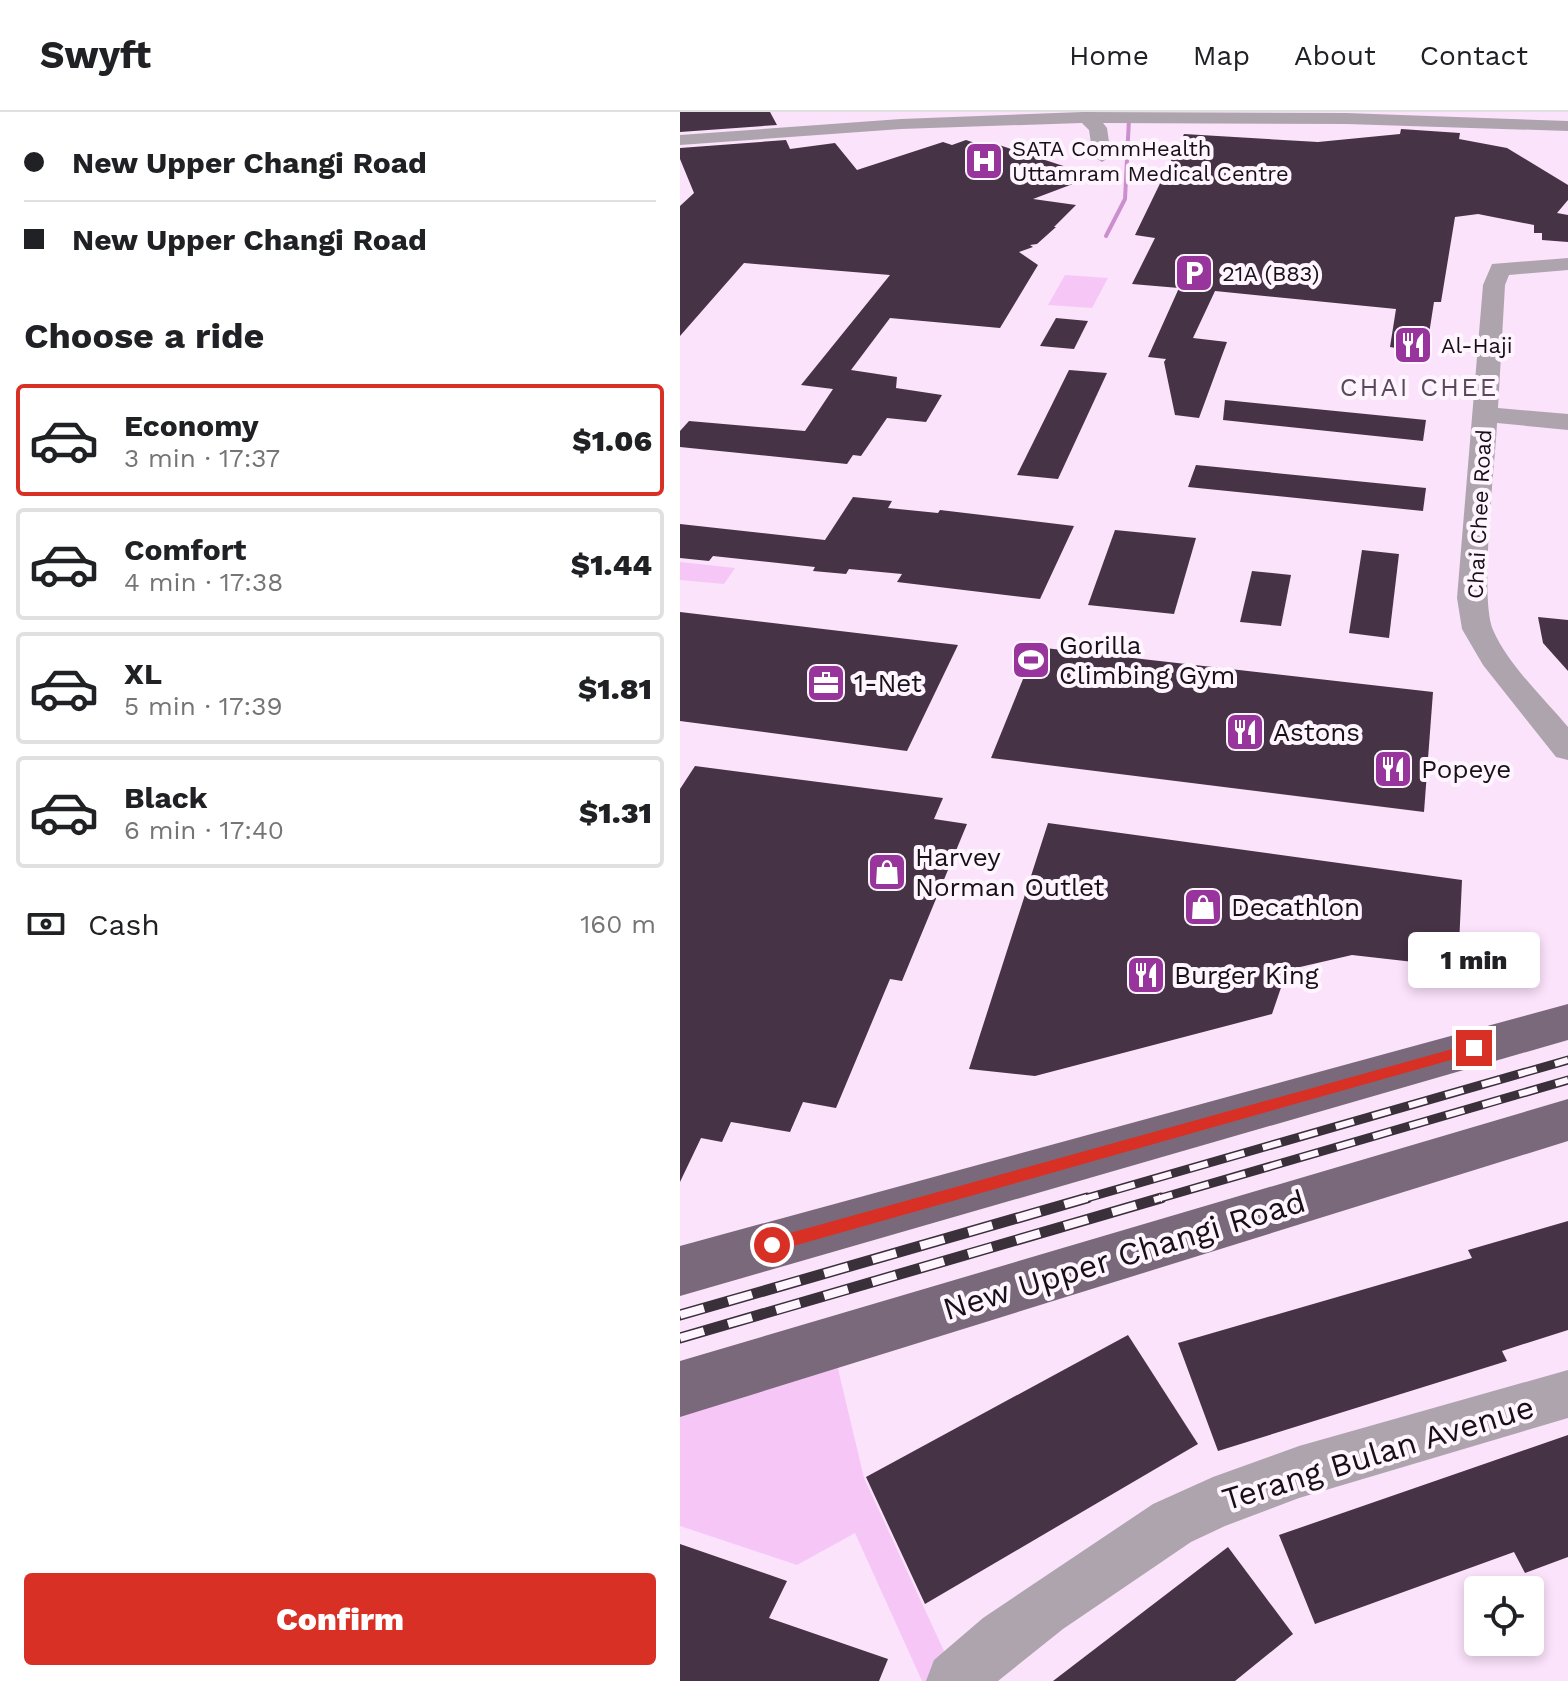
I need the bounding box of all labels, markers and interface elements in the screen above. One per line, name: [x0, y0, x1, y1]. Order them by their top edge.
text: Swyft: [40, 33, 151, 77]
text: Home: [1069, 39, 1149, 72]
text: Map: [1193, 39, 1250, 72]
text: About: [1294, 39, 1376, 72]
text: Contact: [1420, 39, 1528, 72]
place label: SATA CommHealth Uttamram Medical Centre: [1012, 136, 1289, 186]
hospital icon: SATA CommHealth Uttamram Medical Centre: [963, 140, 1005, 182]
text: New Upper Changi Road: [72, 145, 427, 180]
text: New Upper Changi Road: [72, 222, 427, 257]
parking icon: 21A (B83): [1173, 252, 1215, 294]
place label: 21A (B83): [1222, 261, 1319, 286]
text: Choose a ride: [24, 315, 264, 357]
restaurant icon: Al-Haji: [1392, 324, 1434, 366]
place label: Al-Haji: [1441, 333, 1513, 358]
district label: CHAI CHEE: [1340, 372, 1498, 402]
icon: car: [28, 404, 100, 476]
text: Economy: [124, 408, 259, 443]
text: $1.06: [572, 423, 652, 458]
street label: Chai Chee Road: [1463, 429, 1496, 599]
text: 3 min · 17:37: [124, 443, 280, 473]
icon: car: [28, 528, 100, 600]
text: Comfort: [124, 532, 246, 567]
text: $1.44: [571, 547, 652, 582]
text: 4 min · 17:38: [124, 567, 283, 597]
place label: Gorilla Climbing Gym: [1059, 630, 1235, 690]
sports icon: Gorilla Climbing Gym: [1010, 639, 1052, 681]
icon: car: [28, 652, 100, 724]
text: XL: [124, 656, 162, 691]
office icon: 1-Net: [805, 662, 847, 704]
place label: 1-Net: [854, 668, 922, 698]
text: $1.81: [578, 671, 652, 706]
text: 5 min · 17:39: [124, 691, 283, 721]
restaurant icon: Astons: [1224, 711, 1266, 753]
place label: Astons: [1273, 717, 1360, 747]
restaurant icon: Popeye: [1372, 748, 1414, 790]
place label: Popeye: [1421, 754, 1511, 784]
icon: car: [28, 776, 100, 848]
text: Black: [124, 780, 208, 815]
text: $1.31: [579, 795, 652, 830]
text: 6 min · 17:40: [124, 815, 284, 845]
place label: Harvey Norman Outlet: [915, 842, 1104, 902]
shop icon: Harvey Norman Outlet: [866, 851, 908, 893]
shop icon: Decathlon: [1182, 886, 1224, 928]
place label: Decathlon: [1231, 892, 1360, 922]
icon: cash: [24, 902, 68, 946]
text: Cash: [88, 907, 160, 942]
text: 160 m: [580, 909, 656, 939]
callout: 1 min: [1408, 932, 1540, 988]
text: 1 min: [1441, 945, 1507, 975]
restaurant icon: Burger King: [1125, 954, 1167, 996]
place label: Burger King: [1174, 960, 1319, 990]
route end: [1456, 1030, 1492, 1066]
street label: New Upper Changi Road: [938, 1182, 1310, 1328]
route start: [754, 1227, 790, 1263]
street label: Terang Bulan Avenue: [1218, 1387, 1538, 1519]
button: Confirm: [24, 1573, 656, 1665]
map controls: [1464, 1576, 1544, 1656]
button: locate: [1464, 1576, 1544, 1656]

